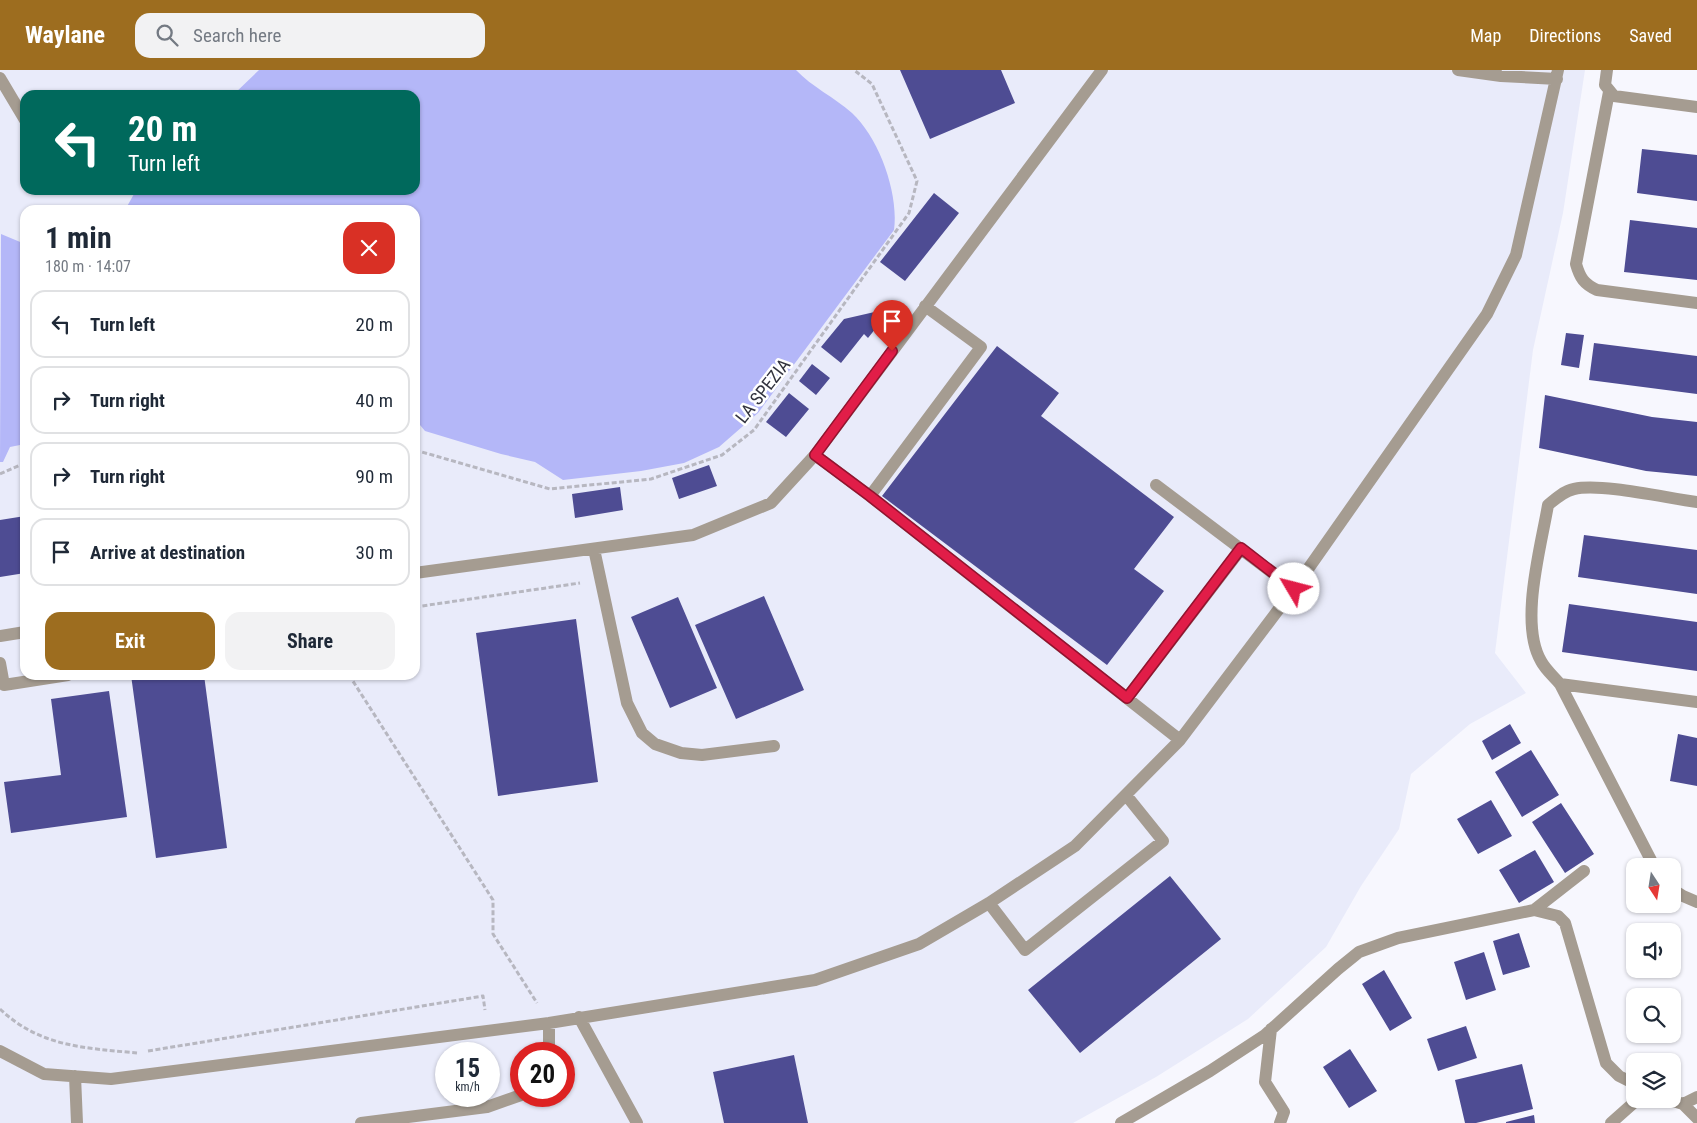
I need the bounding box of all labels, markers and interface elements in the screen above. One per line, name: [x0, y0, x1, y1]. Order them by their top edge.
search box: [135, 13, 485, 58]
text: Waylane: [25, 21, 105, 49]
icon: search: [153, 21, 181, 49]
text: Search here: [193, 24, 281, 47]
text: Map: [1470, 25, 1501, 46]
text: Directions: [1529, 25, 1601, 46]
text: Saved: [1629, 25, 1672, 46]
text: 20 m: [128, 109, 197, 150]
icon: left: [45, 110, 110, 175]
text: Turn left: [128, 151, 200, 176]
text: 1 min: [45, 220, 112, 255]
button: close: [343, 222, 395, 274]
text: 180 m · 14:07: [45, 257, 131, 276]
pin: [871, 300, 913, 351]
icon: arrive: [878, 307, 906, 335]
icon: left: [47, 310, 75, 338]
text: Turn left: [90, 313, 155, 336]
text: 20 m: [356, 313, 393, 336]
street label: LA SPEZIA: [731, 354, 795, 427]
icon: right: [47, 386, 75, 414]
text: Turn right: [90, 389, 165, 412]
text: 40 m: [356, 389, 393, 412]
icon: right: [47, 462, 75, 490]
text: Turn right: [90, 465, 165, 488]
text: 90 m: [356, 465, 393, 488]
icon: arrive: [47, 538, 75, 566]
text: Arrive at destination: [90, 541, 245, 564]
text: 30 m: [356, 541, 393, 564]
position arrow: [1267, 562, 1319, 614]
button: Exit: [45, 612, 215, 670]
button: Share: [225, 612, 395, 670]
north arrow: [1626, 858, 1681, 912]
map controls: [1626, 858, 1681, 1108]
button: sound: [1626, 923, 1681, 978]
button: search: [1626, 988, 1681, 1043]
speed limit sign: 20: [510, 1042, 575, 1107]
button: layers: [1626, 1053, 1681, 1108]
text: 15: [455, 1054, 480, 1083]
text: km/h: [455, 1080, 480, 1094]

